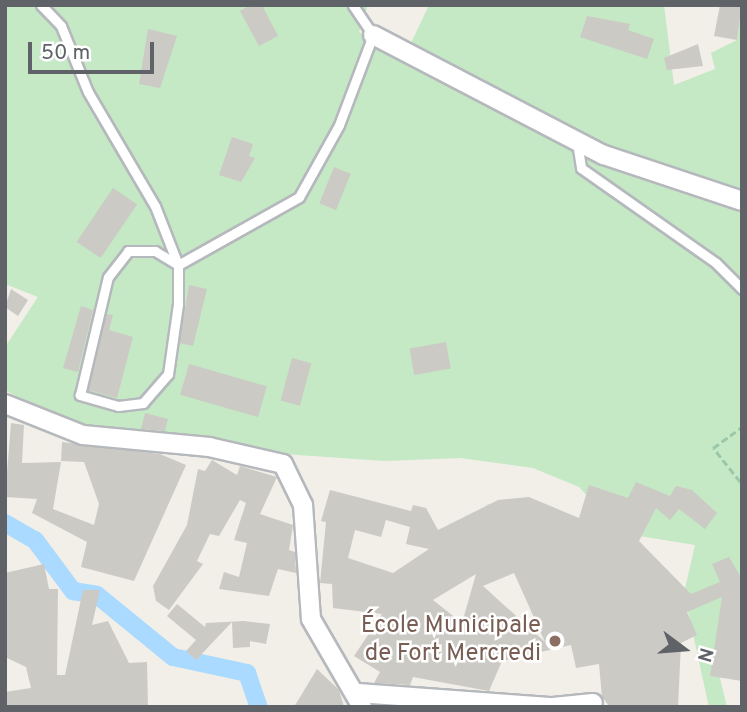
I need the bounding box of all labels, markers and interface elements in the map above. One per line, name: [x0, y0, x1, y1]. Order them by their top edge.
scale bar: [32, 28, 158, 72]
text: 50 m: [41, 40, 90, 67]
place label: École Municipale de Fort Mercredi: [361, 613, 541, 669]
north arrow: [649, 614, 719, 684]
marker: École Municipale de Fort Mercredi: [547, 633, 563, 649]
text: N: [691, 645, 718, 665]

